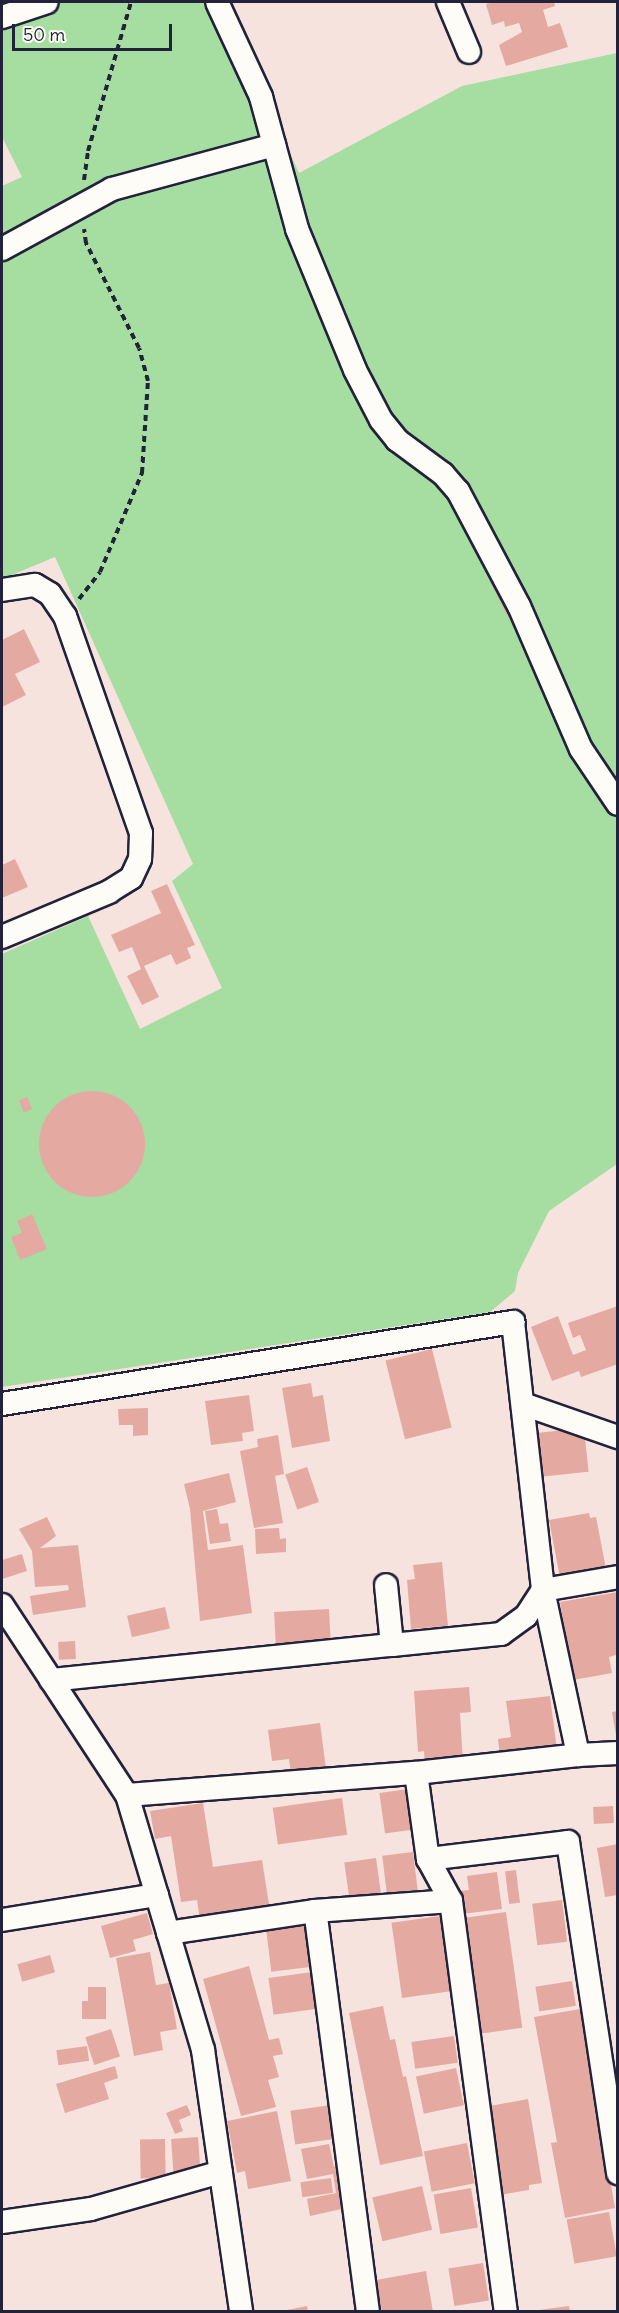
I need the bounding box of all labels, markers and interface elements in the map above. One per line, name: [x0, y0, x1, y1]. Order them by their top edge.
scale bar: [15, 12, 176, 50]
text: 50 m: [23, 23, 65, 46]

